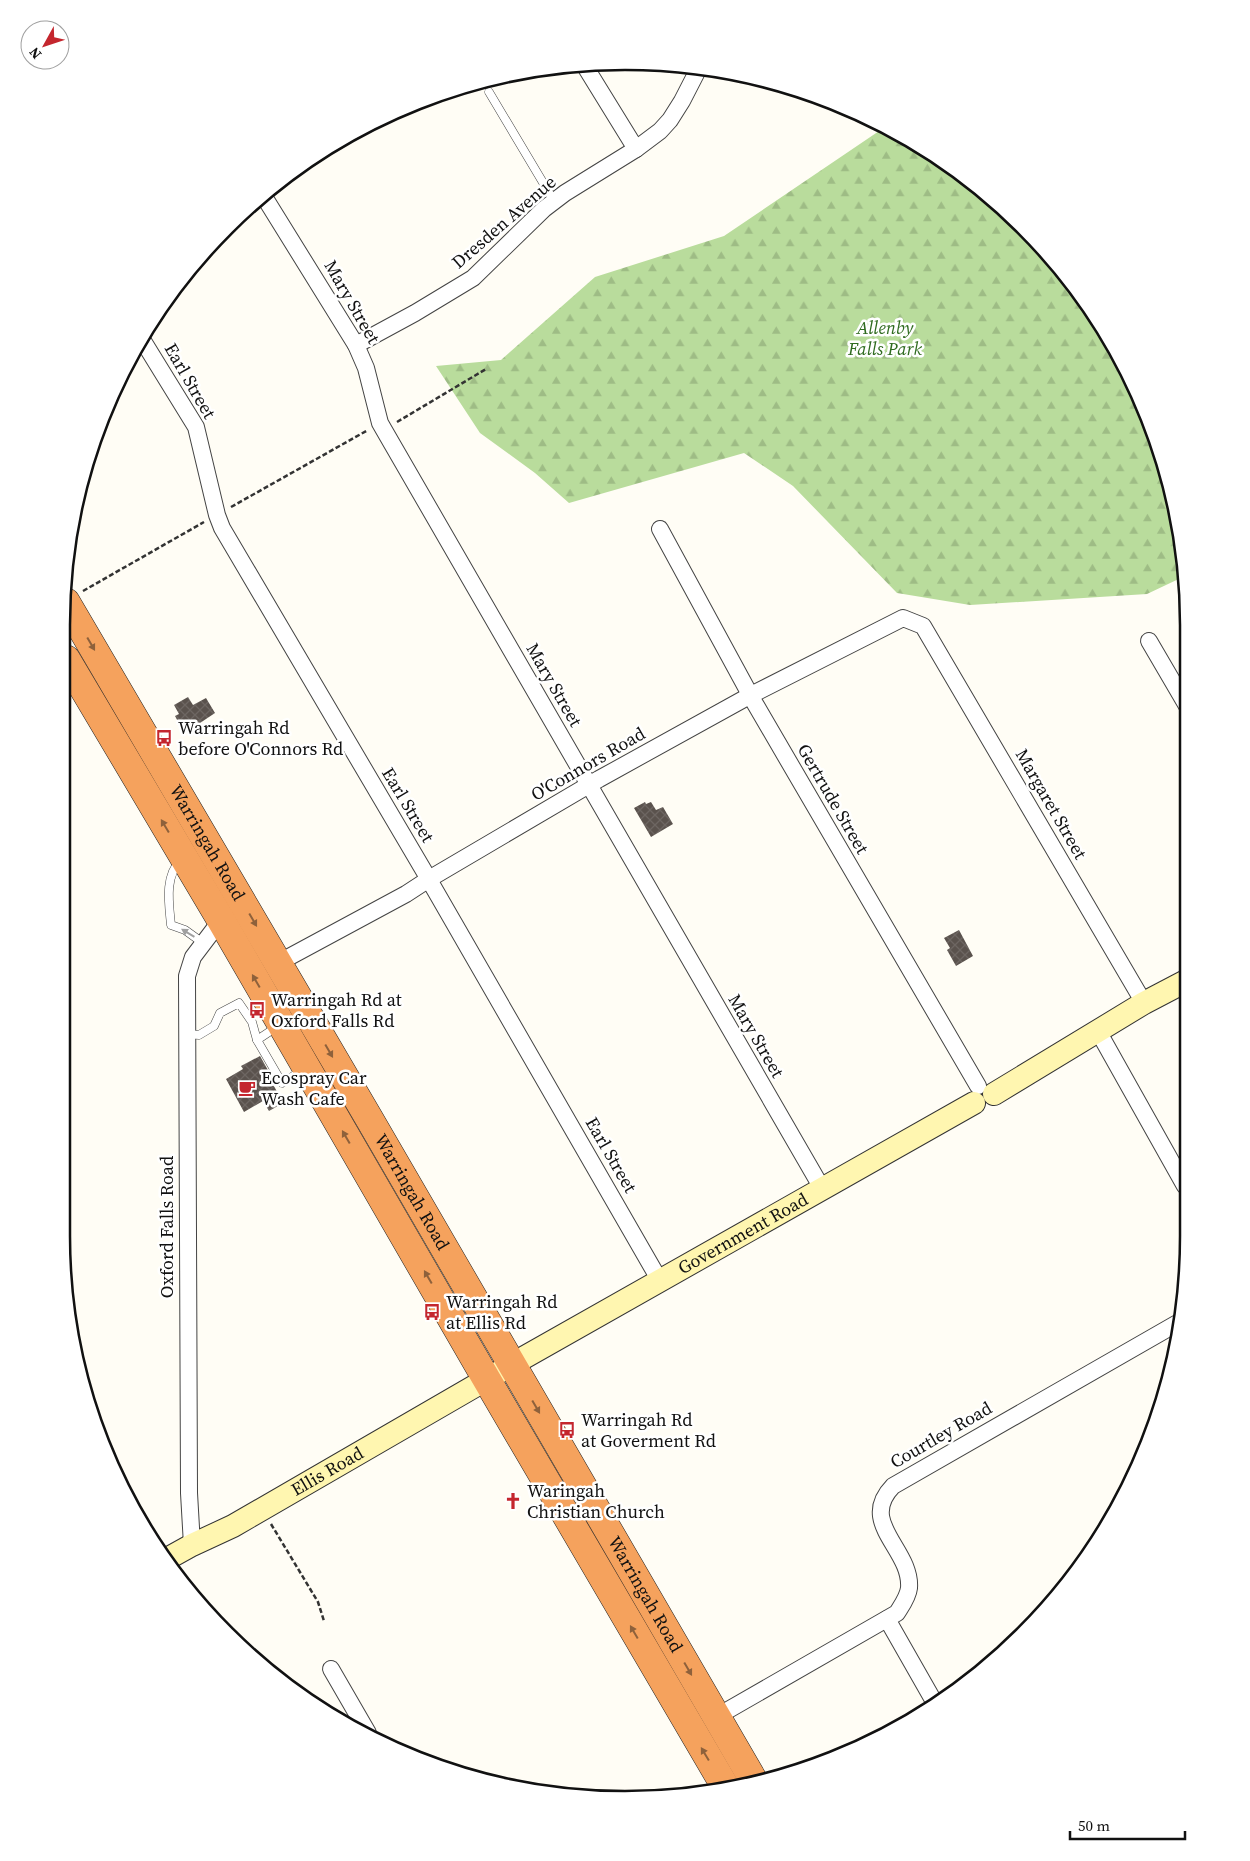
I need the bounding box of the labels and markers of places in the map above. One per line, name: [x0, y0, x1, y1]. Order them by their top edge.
place label: Warringah Rd before O'Connors Rd: [178, 715, 343, 761]
bus stop icon: Warringah Rd before O'Connors Rd: [154, 728, 174, 748]
place label: Warringah Rd at Oxford Falls Rd: [271, 987, 402, 1033]
bus stop icon: Warringah Rd at Oxford Falls Rd: [247, 1000, 267, 1020]
place label: Ecospray Car Wash Cafe: [261, 1065, 367, 1111]
cafe icon: Ecospray Car Wash Cafe: [237, 1078, 257, 1098]
place label: Warringah Rd at Ellis Rd: [446, 1289, 558, 1335]
bus stop icon: Warringah Rd at Ellis Rd: [422, 1302, 442, 1322]
place label: Warringah Rd at Goverment Rd: [581, 1407, 716, 1453]
bus stop icon: Warringah Rd at Goverment Rd: [557, 1420, 577, 1440]
place label: Waringah Christian Church: [527, 1478, 665, 1524]
church icon: Waringah Christian Church: [503, 1491, 523, 1511]

